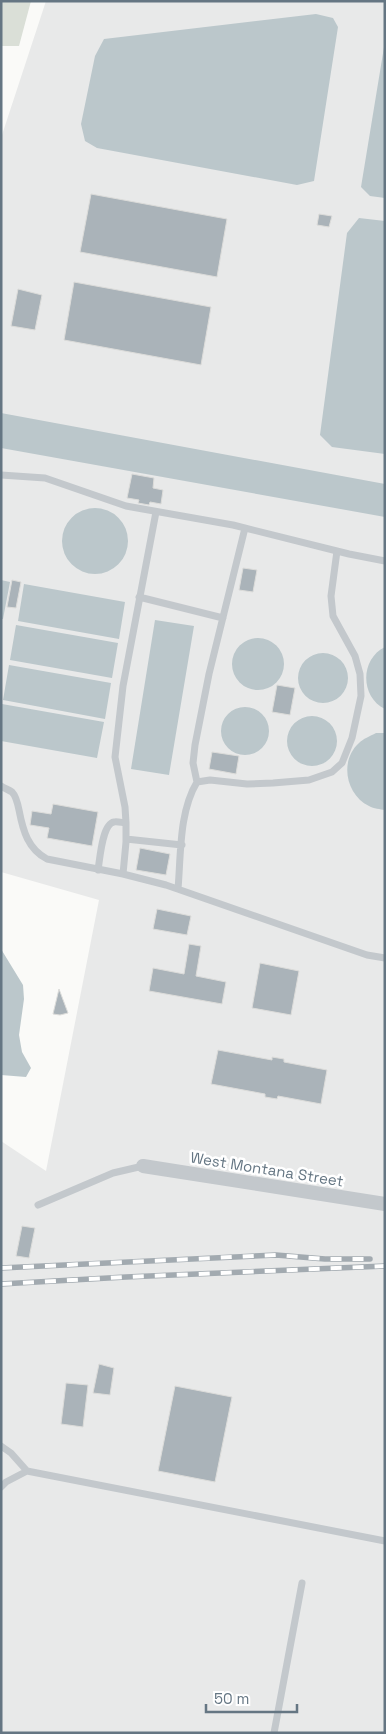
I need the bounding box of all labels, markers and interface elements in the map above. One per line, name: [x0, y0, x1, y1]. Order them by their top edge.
street label: West Montana Street: [189, 1148, 345, 1190]
scale bar: [206, 1682, 297, 1714]
text: 50 m: [214, 1689, 249, 1708]

